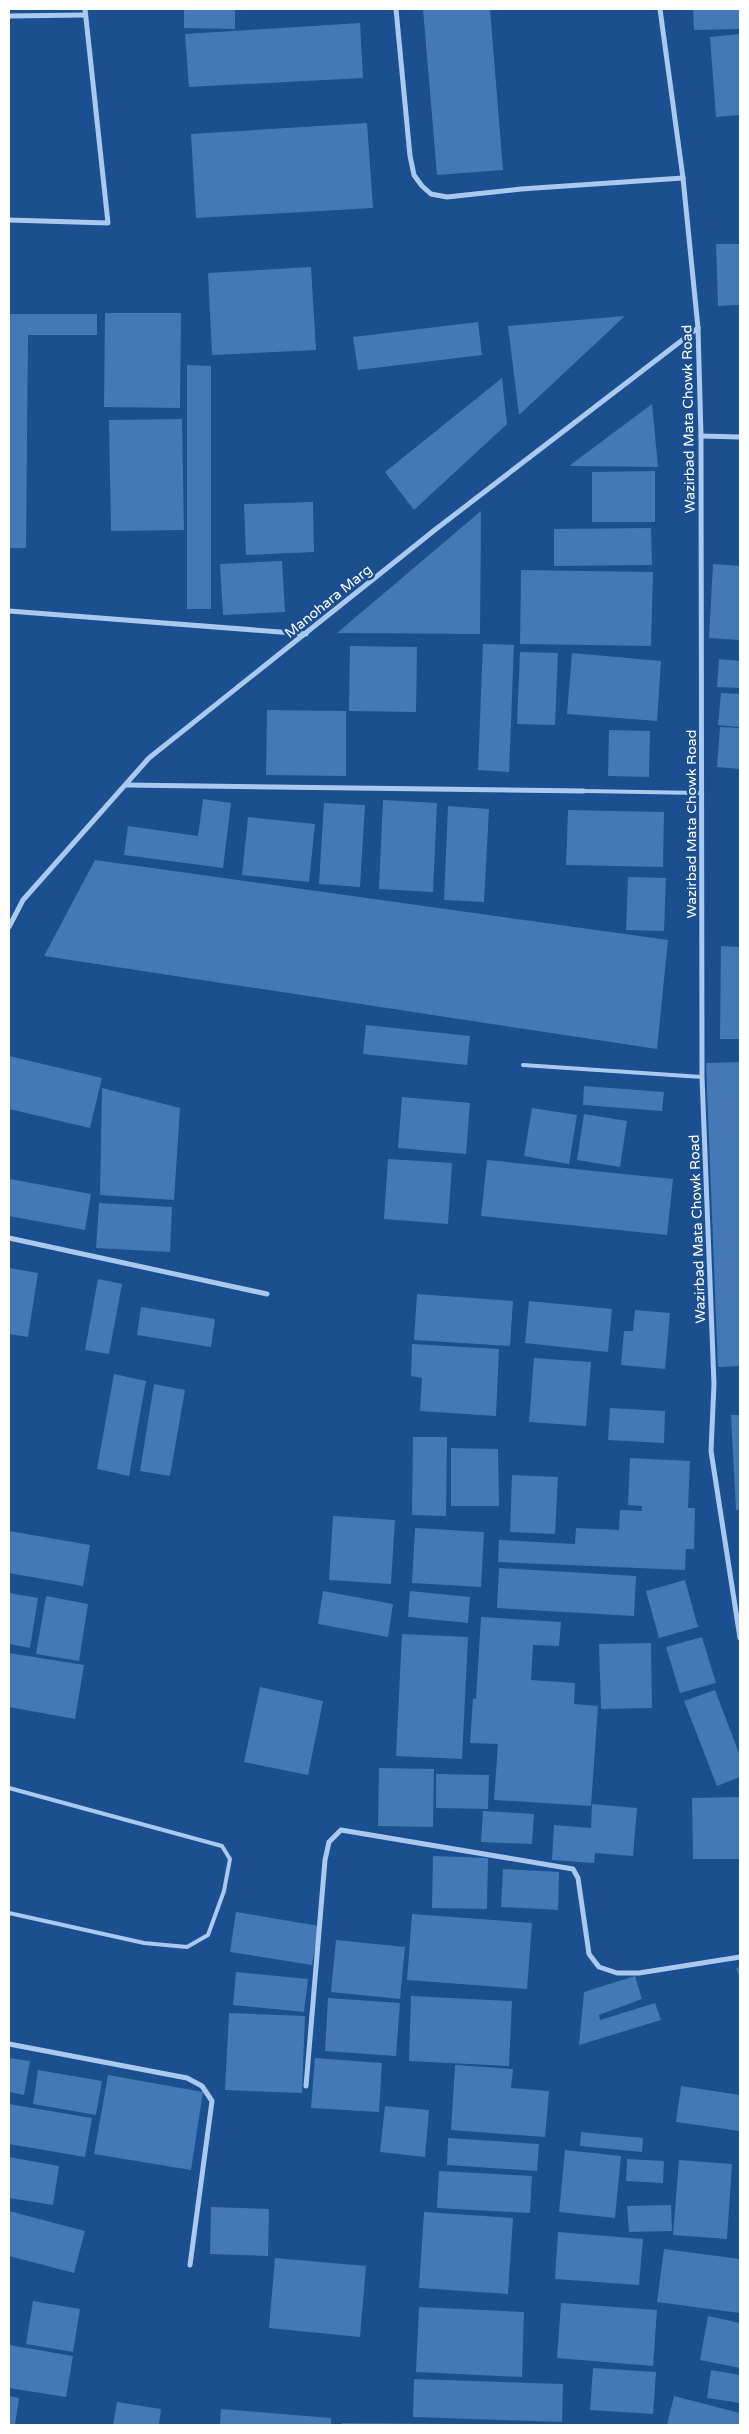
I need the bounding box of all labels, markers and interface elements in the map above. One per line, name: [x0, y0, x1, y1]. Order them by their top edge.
street label: Wazirbad Mata Chowk Road: [678, 324, 699, 514]
street label: Manohara Marg: [281, 561, 375, 642]
street label: Wazirbad Mata Chowk Road: [683, 730, 700, 918]
street label: Wazirbad Mata Chowk Road: [686, 1134, 709, 1324]

